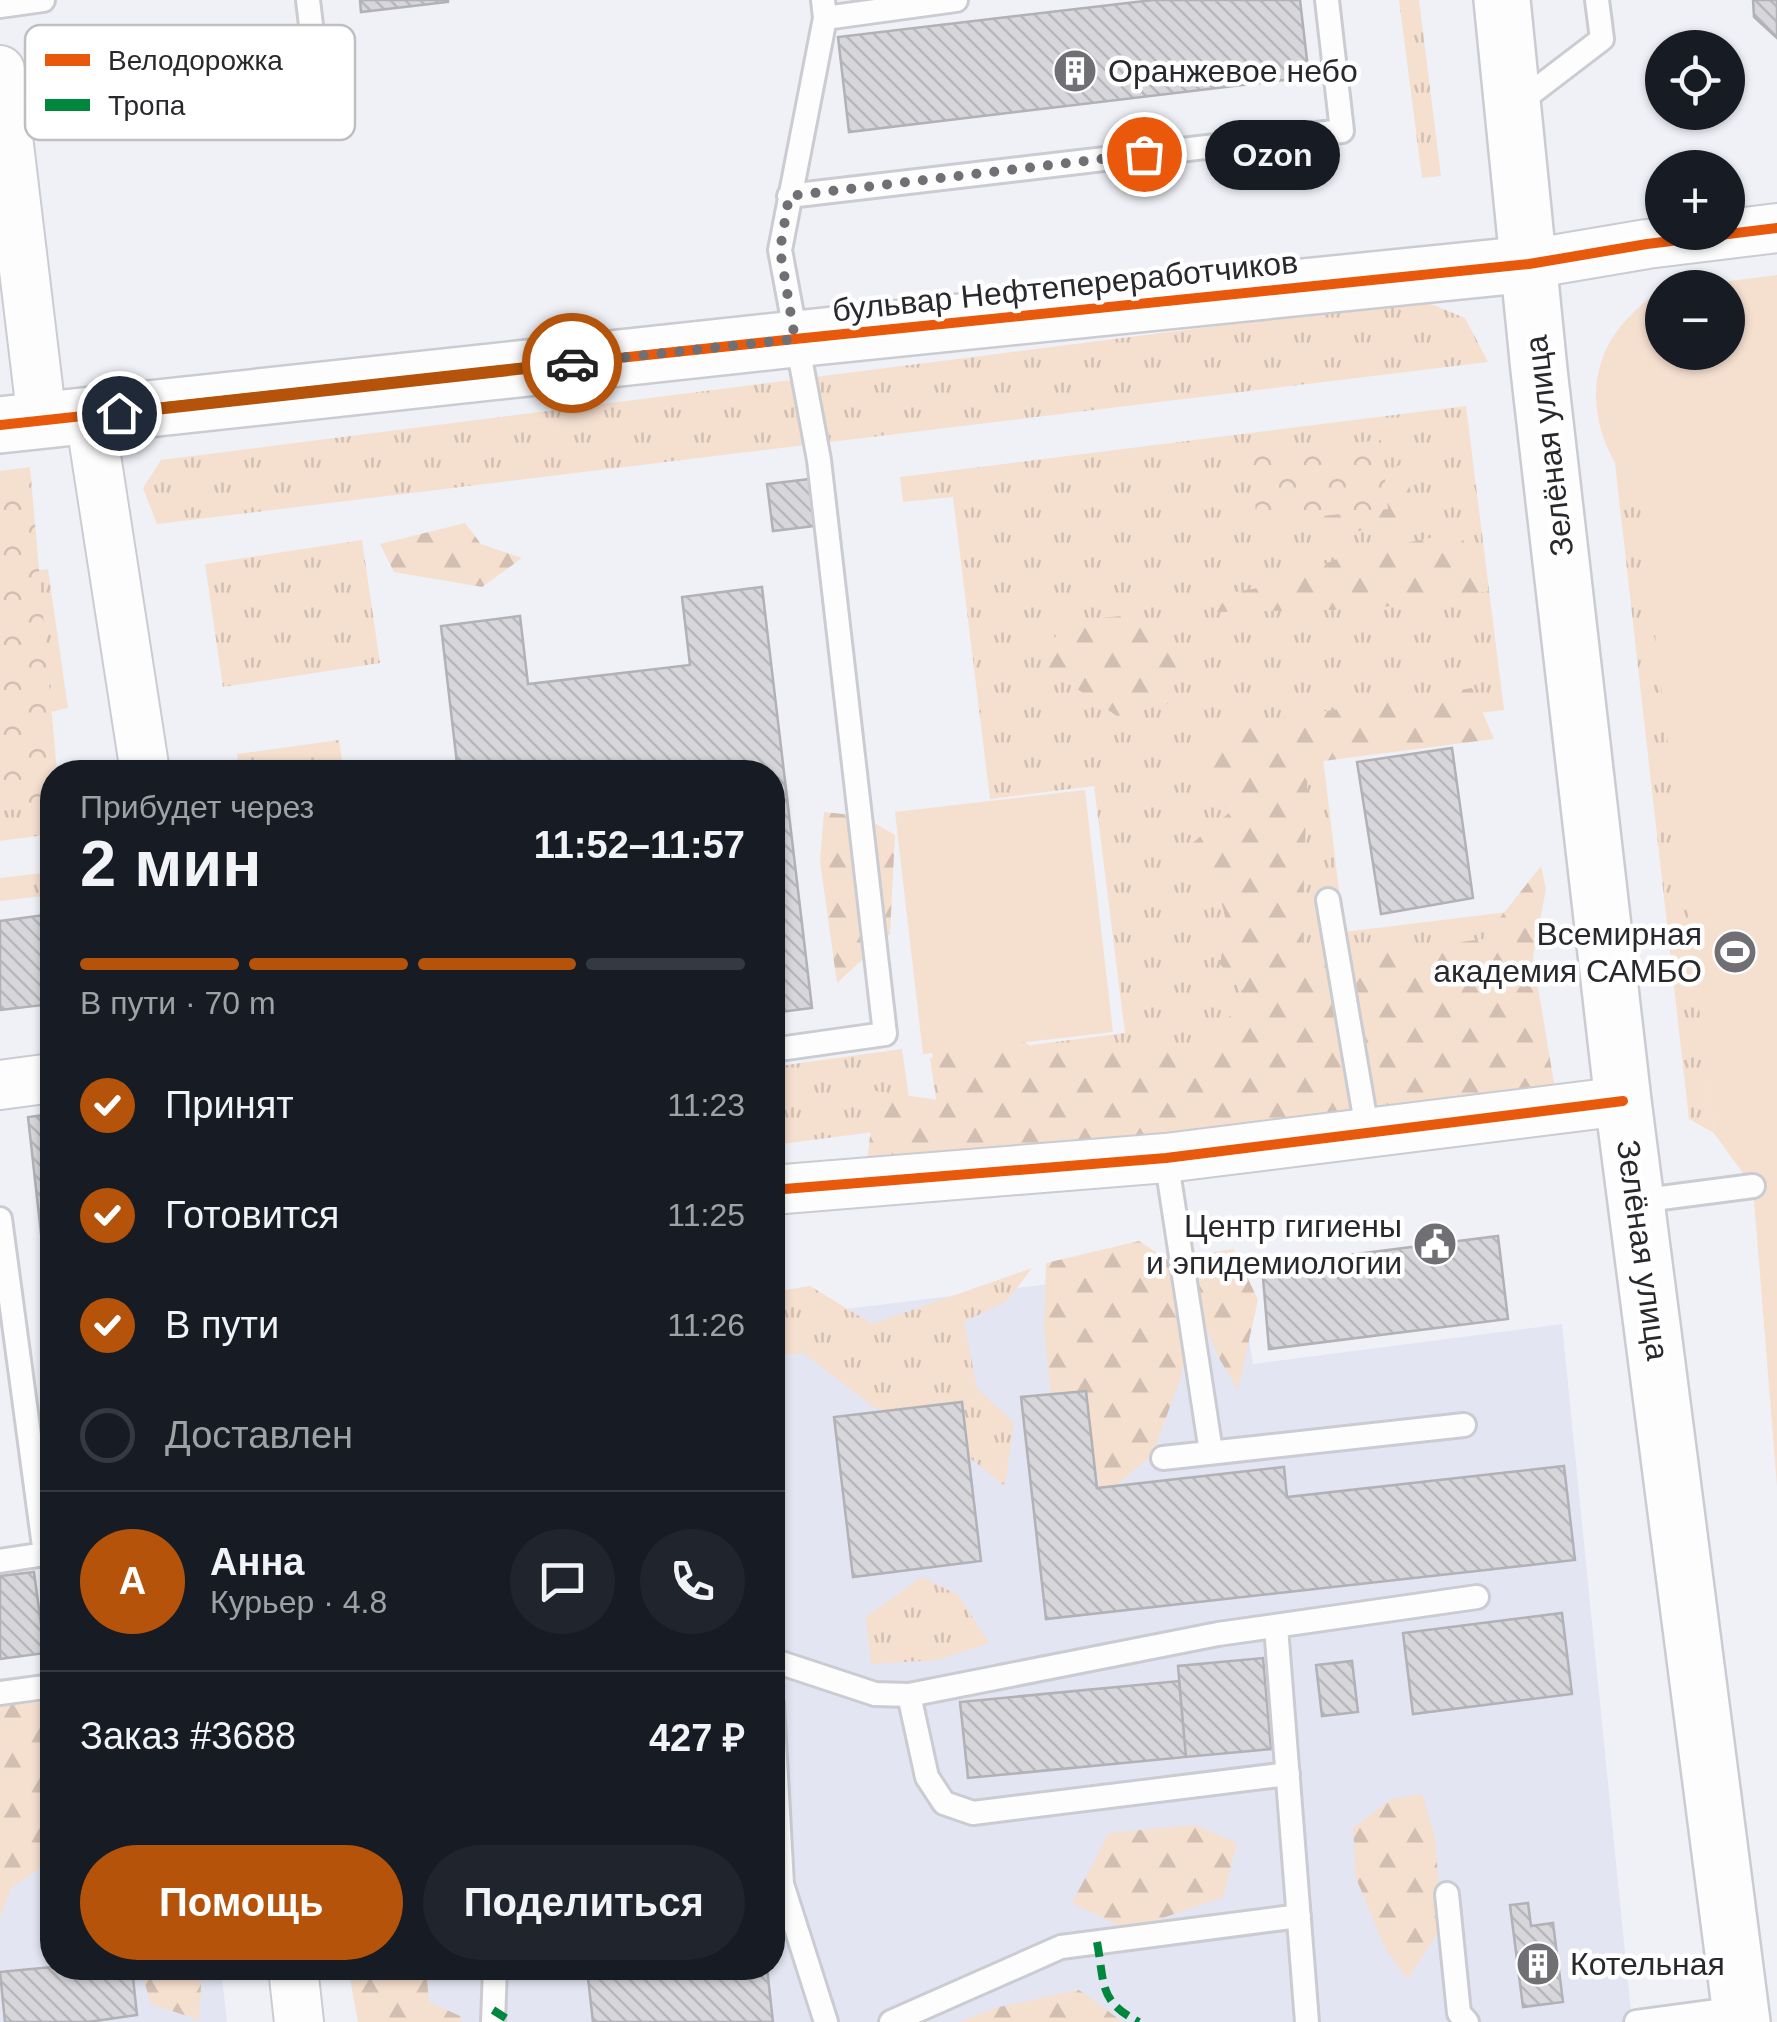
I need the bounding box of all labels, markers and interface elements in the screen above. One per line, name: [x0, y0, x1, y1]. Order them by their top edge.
legend: [25, 25, 355, 140]
map controls: [1645, 30, 1745, 370]
button: locate: [1645, 30, 1745, 130]
text: Велодорожка: [108, 45, 283, 76]
building icon: Оранжевое небо: [1052, 48, 1098, 94]
place label: Оранжевое небо: [1108, 53, 1358, 89]
text: Тропа: [108, 90, 186, 121]
pin: [1102, 112, 1187, 197]
callout: Ozon: [1204, 119, 1339, 189]
icon: bag: [1117, 127, 1172, 182]
text: Ozon: [1233, 137, 1312, 173]
button: +: [1645, 150, 1745, 250]
street label: бульвар Нефтепереработчиков: [830, 244, 1300, 328]
button: −: [1645, 270, 1745, 370]
courier: [522, 313, 622, 413]
street label: Зелёная улица: [1518, 333, 1580, 558]
icon: car: [545, 336, 600, 391]
pin: [77, 371, 162, 456]
icon: home: [92, 386, 147, 441]
text: Прибудет через: [80, 789, 314, 825]
text: 11:52–11:57: [534, 824, 745, 866]
text: 2 мин: [80, 827, 262, 900]
place label: Всемирная академия САМБО: [1433, 916, 1702, 989]
sports icon: Всемирная академия САМБО: [1712, 929, 1758, 975]
text: В пути · 70 m: [80, 985, 276, 1021]
icon: check: [80, 1078, 135, 1133]
text: Принят: [165, 1084, 294, 1126]
text: 11:23: [667, 1087, 745, 1123]
street label: Зелёная улица: [1610, 1137, 1676, 1363]
icon: check: [80, 1188, 135, 1243]
text: Готовится: [165, 1194, 339, 1236]
text: 11:25: [667, 1197, 745, 1233]
place label: Центр гигиены и эпидемиологии: [1146, 1208, 1402, 1281]
public building icon: Центр гигиены и эпидемиологии: [1412, 1221, 1458, 1267]
icon: check: [80, 1298, 135, 1353]
text: В пути: [165, 1304, 279, 1346]
text: 11:26: [667, 1307, 745, 1343]
text: Доставлен: [165, 1414, 353, 1456]
button: chat: [510, 1529, 615, 1634]
button: phone: [640, 1529, 745, 1634]
text: Анна: [210, 1541, 304, 1583]
text: А: [119, 1560, 146, 1602]
text: Курьер · 4.8: [210, 1584, 387, 1620]
text: Заказ #3688: [80, 1715, 296, 1757]
text: 427 ₽: [649, 1717, 745, 1759]
button: Помощь: [80, 1845, 403, 1960]
button: Поделиться: [423, 1845, 745, 1960]
building icon: Котельная: [1515, 1941, 1561, 1987]
place label: Котельная: [1570, 1946, 1725, 1982]

